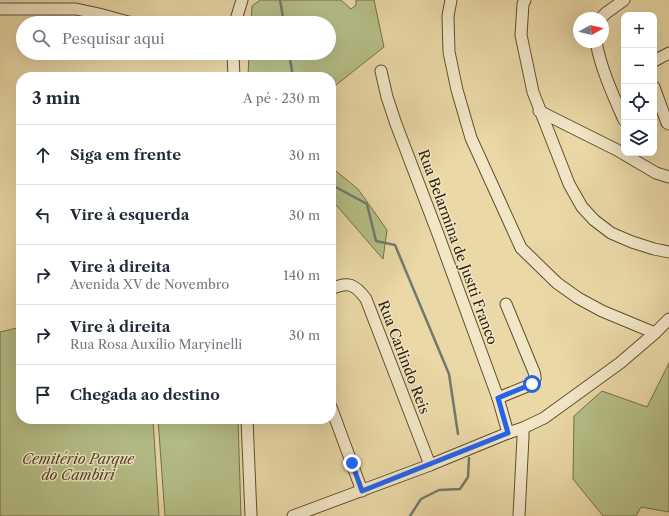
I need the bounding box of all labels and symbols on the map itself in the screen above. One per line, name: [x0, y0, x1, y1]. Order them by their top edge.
north arrow: [573, 12, 609, 48]
street label: Rua Belarmina de Justti Franco: [414, 147, 502, 347]
street label: Rua Carlindo Reis: [374, 298, 434, 416]
route start: [523, 375, 541, 393]
park label: Cemitério Parque do Cambiri: [22, 450, 135, 484]
route end: [343, 454, 361, 472]

